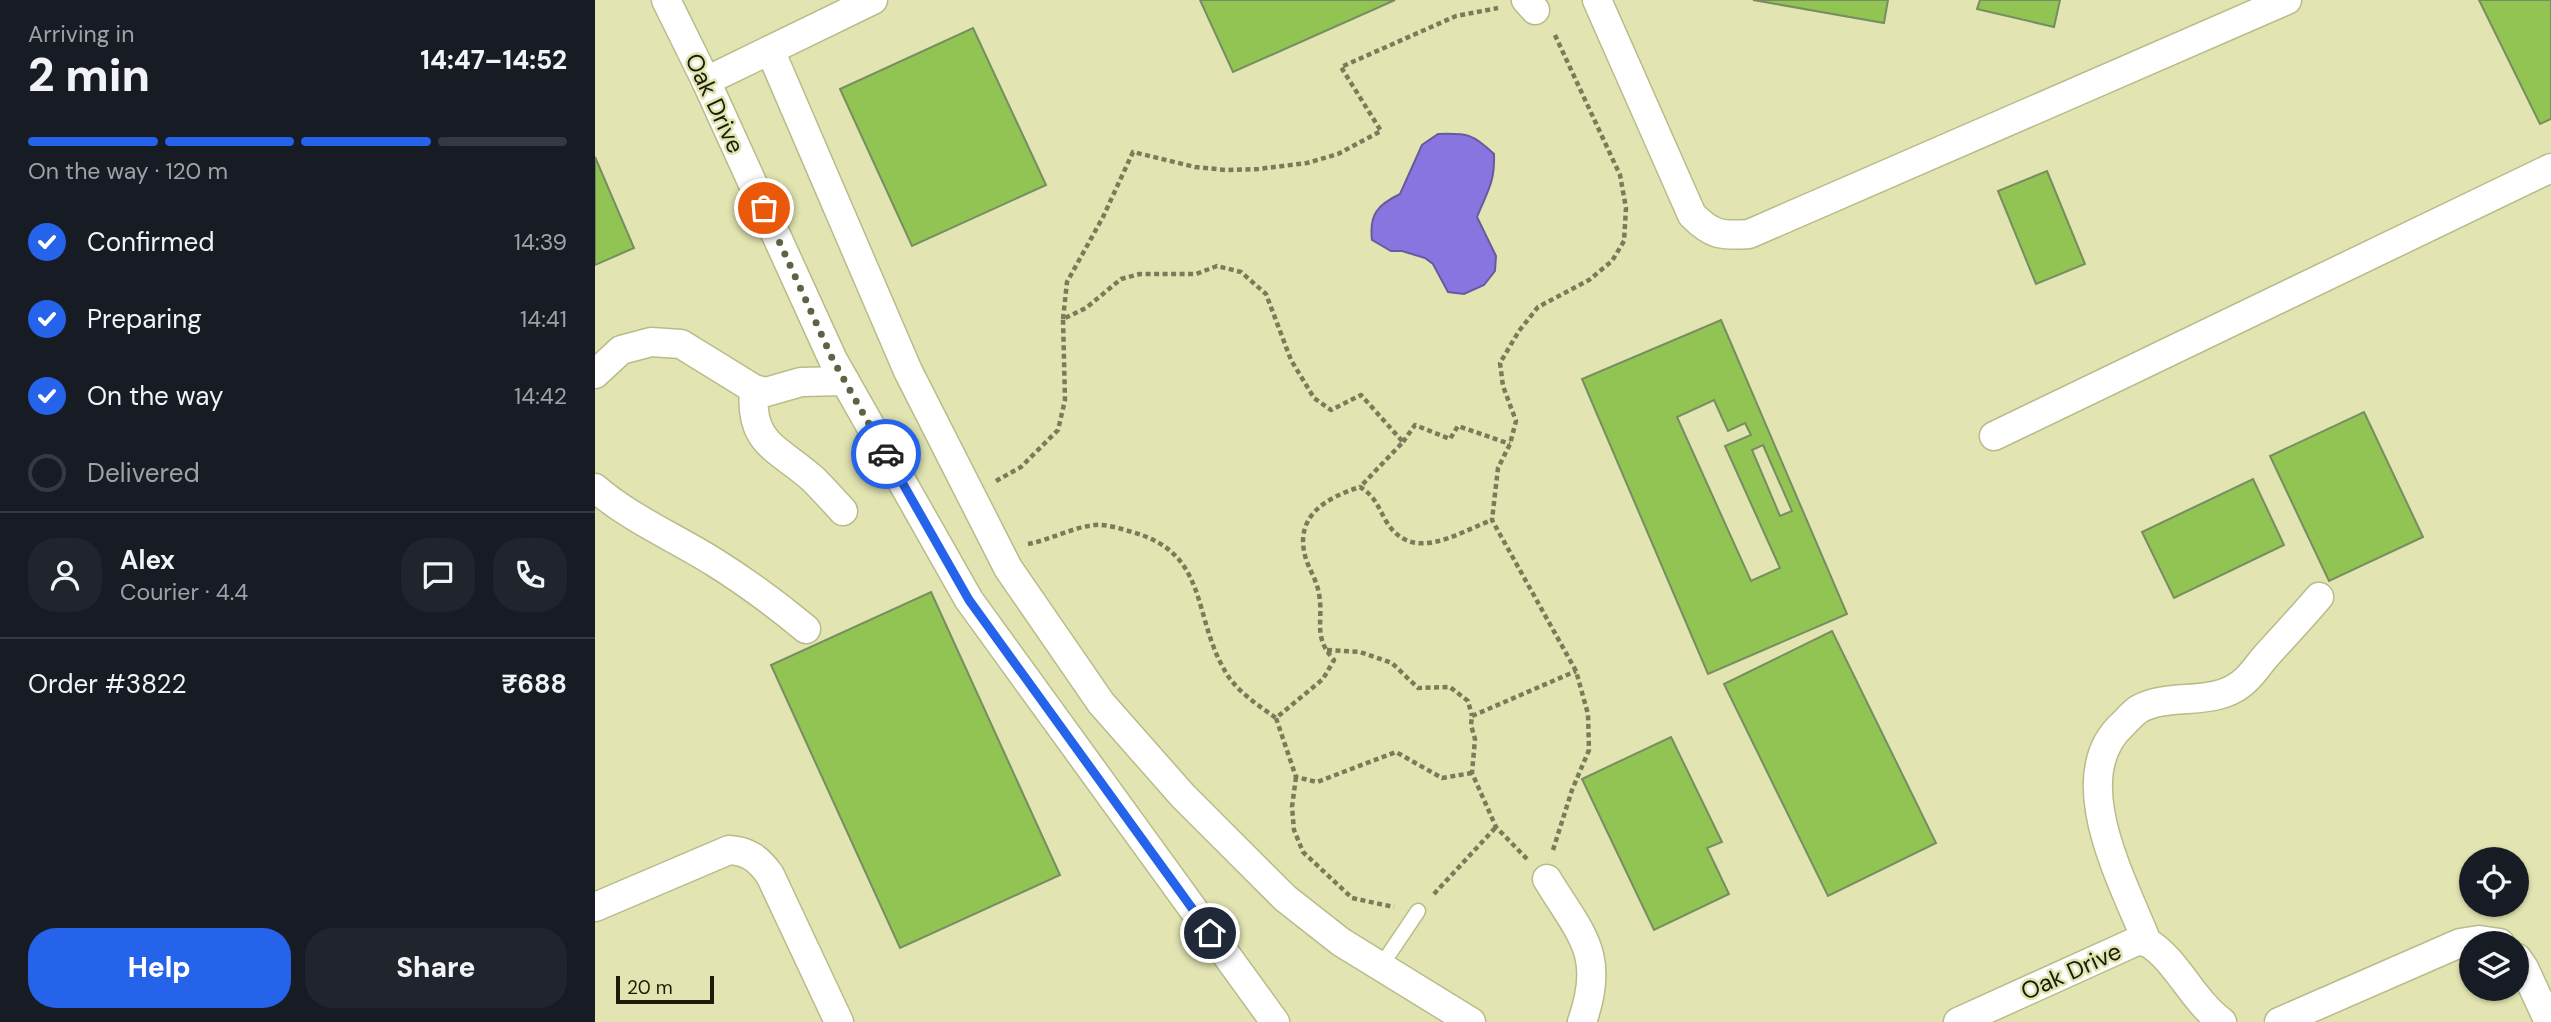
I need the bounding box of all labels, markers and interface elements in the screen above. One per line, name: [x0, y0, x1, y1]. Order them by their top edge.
text: Arriving in: [28, 19, 134, 49]
text: 14:47–14:52: [420, 43, 567, 77]
text: 2 min: [28, 45, 150, 105]
street label: Oak Drive: [678, 48, 752, 158]
text: On the way · 120 m: [28, 156, 228, 186]
pin: [734, 178, 794, 238]
icon: bag: [745, 189, 783, 227]
icon: check: [28, 223, 66, 261]
text: Confirmed: [87, 225, 214, 259]
text: 14:39: [514, 227, 567, 257]
icon: check: [28, 300, 66, 338]
text: Preparing: [87, 302, 202, 336]
text: 14:41: [520, 304, 567, 334]
icon: check: [28, 377, 66, 415]
text: On the way: [87, 379, 223, 413]
text: 14:42: [514, 381, 567, 411]
courier: [851, 419, 921, 489]
icon: car: [867, 435, 905, 473]
text: Delivered: [87, 456, 200, 490]
button: person: [28, 538, 102, 612]
button: chat: [401, 538, 475, 612]
button: phone: [493, 538, 567, 612]
text: Alex: [120, 543, 175, 577]
text: Courier · 4.4: [120, 577, 248, 607]
text: Order #3822: [28, 667, 186, 701]
text: ₹688: [502, 667, 567, 701]
map controls: [2459, 847, 2529, 1001]
button: locate: [2459, 847, 2529, 917]
pin: [1180, 903, 1240, 963]
icon: home: [1191, 914, 1229, 952]
button: Help: [28, 928, 291, 1008]
button: Share: [305, 928, 567, 1008]
button: layers: [2459, 931, 2529, 1001]
street label: Oak Drive: [2016, 935, 2126, 1007]
scale bar: [616, 973, 714, 1005]
text: 20 m: [627, 975, 673, 1000]

